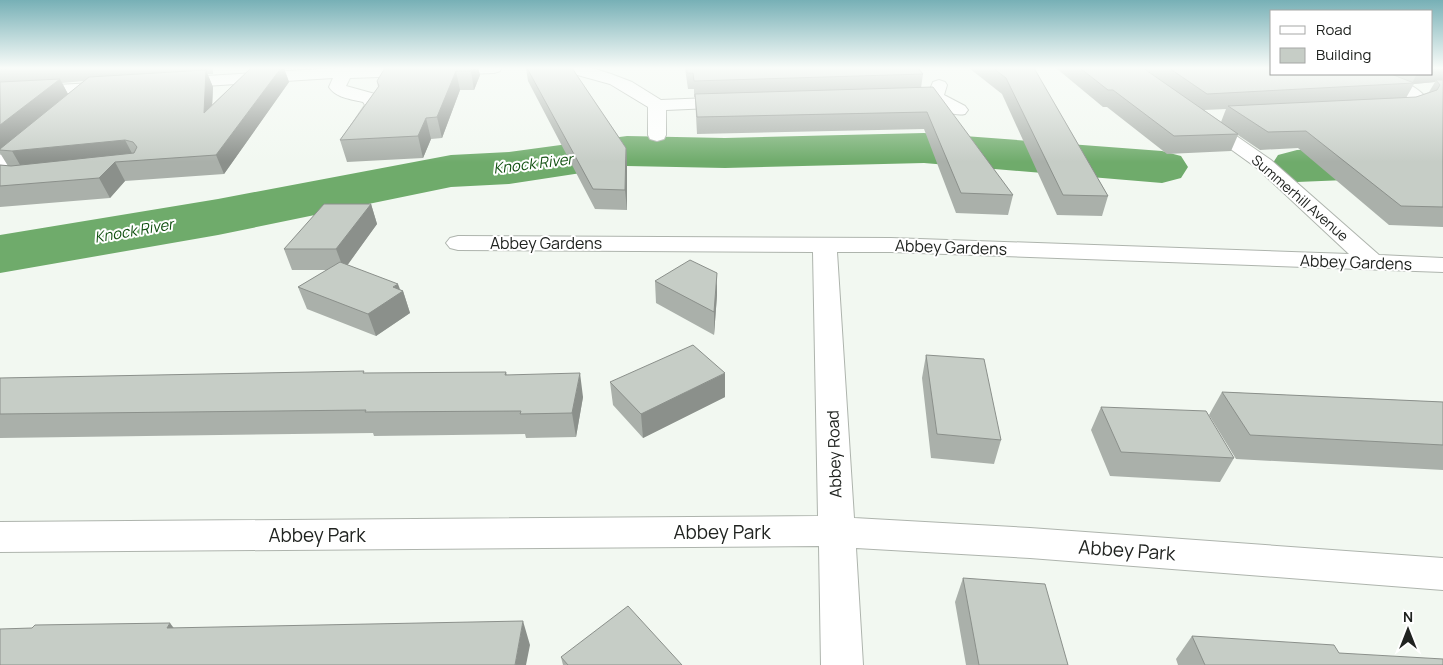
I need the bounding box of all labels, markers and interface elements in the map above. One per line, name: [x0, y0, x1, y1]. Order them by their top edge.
legend: [1270, 10, 1433, 75]
text: Road: [1316, 19, 1352, 40]
text: Building: [1316, 44, 1371, 65]
water label: Knock River: [492, 148, 576, 179]
street label: Summerhill Avenue: [1248, 150, 1353, 245]
water label: Knock River: [93, 213, 178, 248]
street label: Abbey Gardens: [490, 232, 602, 254]
street label: Abbey Gardens: [895, 234, 1007, 260]
street label: Abbey Gardens: [1300, 249, 1412, 275]
street label: Abbey Road: [821, 410, 847, 498]
street label: Abbey Park: [673, 519, 771, 545]
street label: Abbey Park: [268, 522, 366, 548]
street label: Abbey Park: [1078, 534, 1177, 566]
north arrow: [1383, 605, 1433, 655]
text: N: [1403, 607, 1413, 626]

